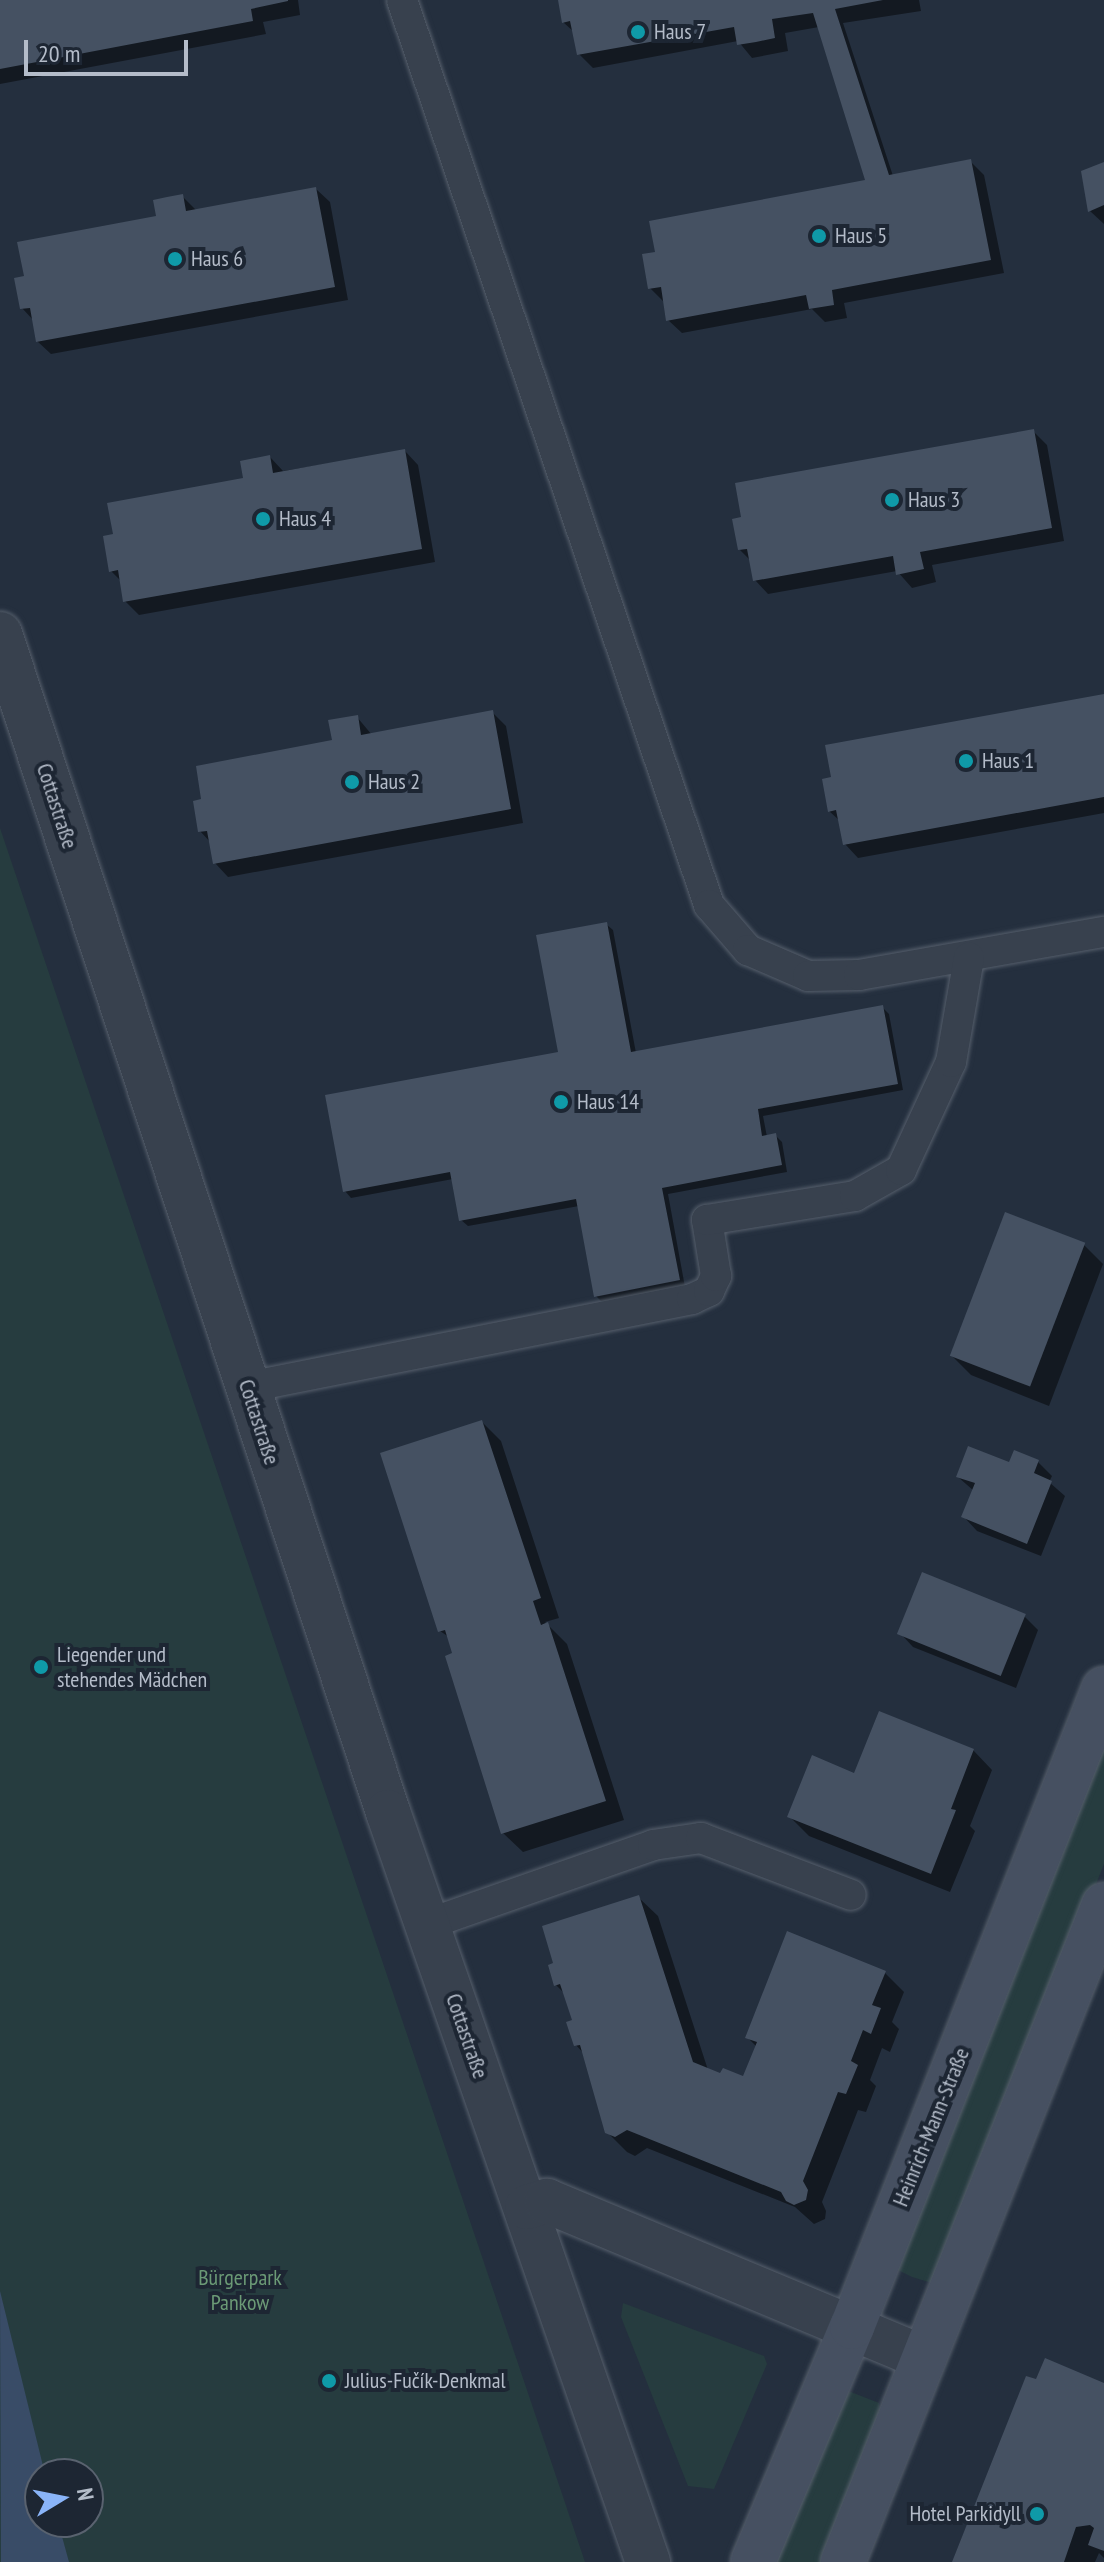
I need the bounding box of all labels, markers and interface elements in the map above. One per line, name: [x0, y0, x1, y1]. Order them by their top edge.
place label: Haus 7: [654, 19, 706, 45]
marker: Haus 7: [629, 23, 647, 41]
scale bar: [28, 24, 192, 74]
text: 20 m: [38, 38, 80, 69]
place label: Haus 5: [835, 223, 887, 249]
marker: Haus 5: [810, 227, 828, 245]
place label: Haus 6: [191, 246, 243, 272]
marker: Haus 6: [166, 250, 184, 268]
place label: Haus 3: [908, 487, 960, 513]
marker: Haus 3: [883, 491, 901, 509]
place label: Haus 4: [279, 506, 331, 532]
marker: Haus 4: [254, 510, 272, 528]
place label: Haus 1: [982, 748, 1034, 774]
marker: Haus 1: [957, 752, 975, 770]
street label: Cottastraße: [31, 760, 83, 852]
place label: Haus 2: [368, 769, 420, 795]
marker: Haus 2: [343, 773, 361, 791]
place label: Haus 14: [577, 1089, 639, 1115]
marker: Haus 14: [552, 1093, 570, 1111]
street label: Cottastraße: [233, 1376, 285, 1468]
place label: Liegender und stehendes Mädchen: [57, 1641, 207, 1692]
marker: Liegender und stehendes Mädchen: [32, 1658, 50, 1676]
street label: Cottastraße: [440, 1990, 494, 2082]
street label: Heinrich-Mann-Straße: [887, 2044, 975, 2210]
park label: Bürgerpark Pankow: [198, 2264, 282, 2316]
place label: Julius-Fučík-Denkmal: [345, 2368, 506, 2394]
marker: Julius-Fučík-Denkmal: [320, 2372, 338, 2390]
north arrow: [24, 2458, 104, 2538]
text: N: [71, 2486, 100, 2502]
place label: Hotel Parkidyll: [909, 2501, 1021, 2527]
marker: Hotel Parkidyll: [1028, 2505, 1046, 2523]

